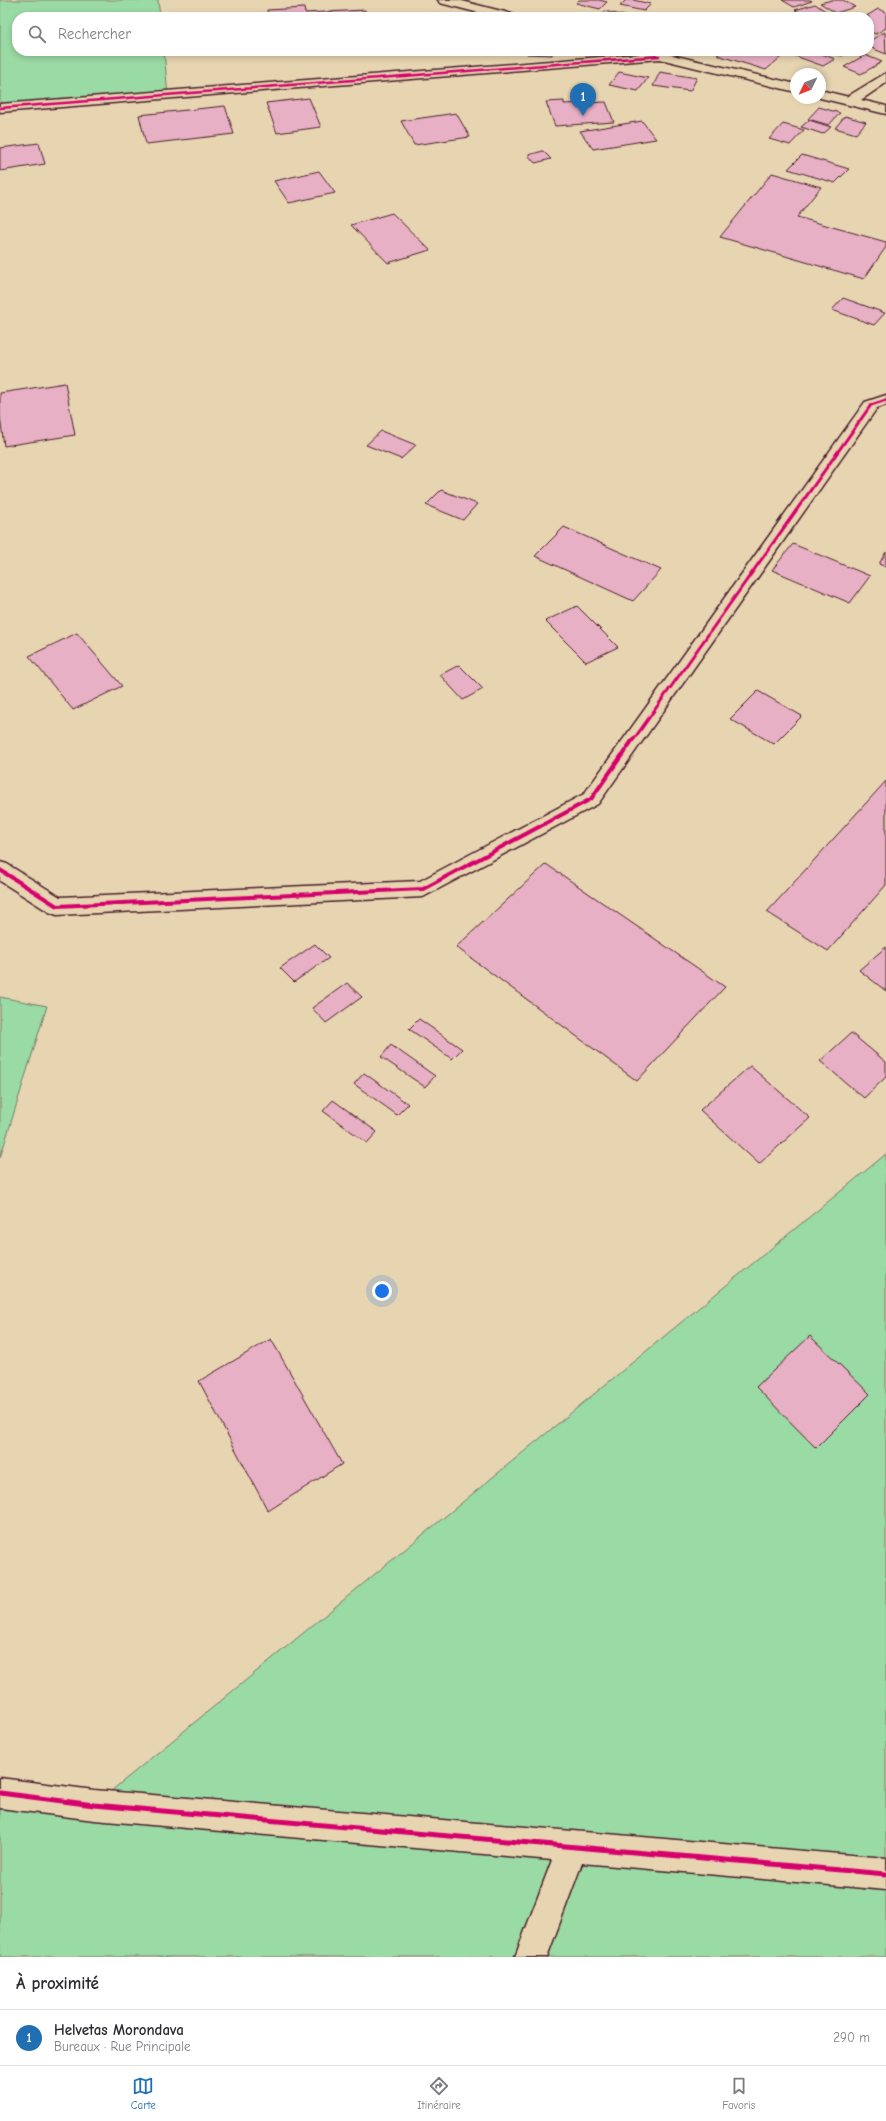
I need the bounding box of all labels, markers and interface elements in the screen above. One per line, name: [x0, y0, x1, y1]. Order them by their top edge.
search box: [12, 12, 874, 56]
icon: search: [26, 23, 48, 45]
text: Rechercher: [58, 25, 131, 43]
north arrow: [790, 68, 826, 104]
pin: 1: [570, 83, 596, 116]
your location: [372, 1281, 392, 1301]
text: À proximité: [16, 1974, 99, 1993]
text: Helvetas Morondava: [54, 2021, 184, 2039]
text: 1: [26, 2030, 32, 2045]
text: 290 m: [833, 2030, 870, 2045]
text: Bureaux · Rue Principale: [54, 2039, 191, 2054]
tab: Carte: [131, 2075, 156, 2112]
tab: Itinéraire: [417, 2075, 461, 2112]
tab: Favoris: [722, 2075, 755, 2112]

